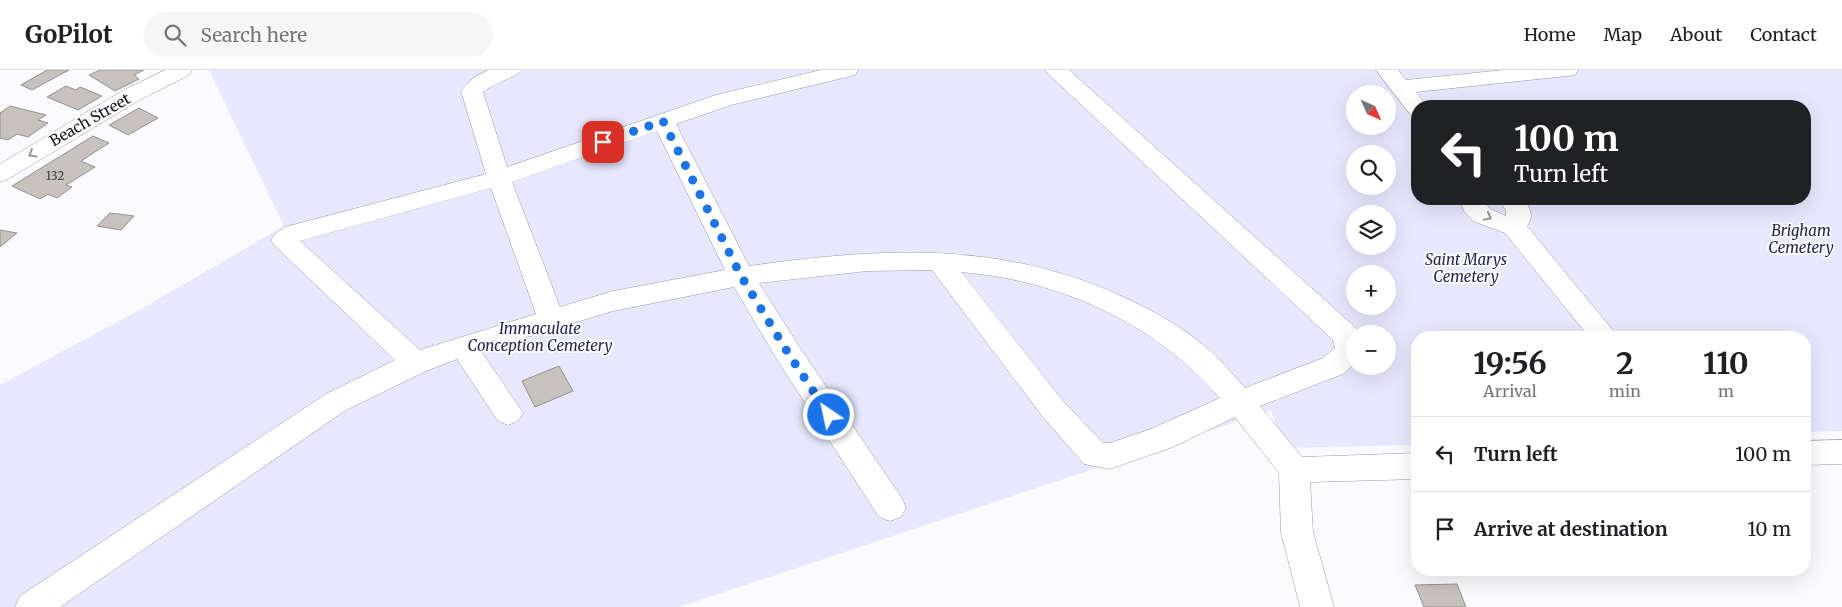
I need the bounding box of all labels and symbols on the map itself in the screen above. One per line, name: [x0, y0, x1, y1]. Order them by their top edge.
north arrow: [1346, 85, 1396, 135]
street label: Beach Street: [46, 89, 134, 150]
pin: [582, 121, 624, 163]
one-way arrow: [28, 148, 37, 158]
house number: 132: [46, 168, 64, 183]
one-way arrow: [1482, 211, 1491, 221]
park label: Brigham Cemetery: [1768, 221, 1834, 257]
park label: Saint Marys Cemetery: [1425, 250, 1507, 286]
park label: Immaculate Conception Cemetery: [468, 319, 612, 355]
position arrow: [802, 388, 854, 440]

